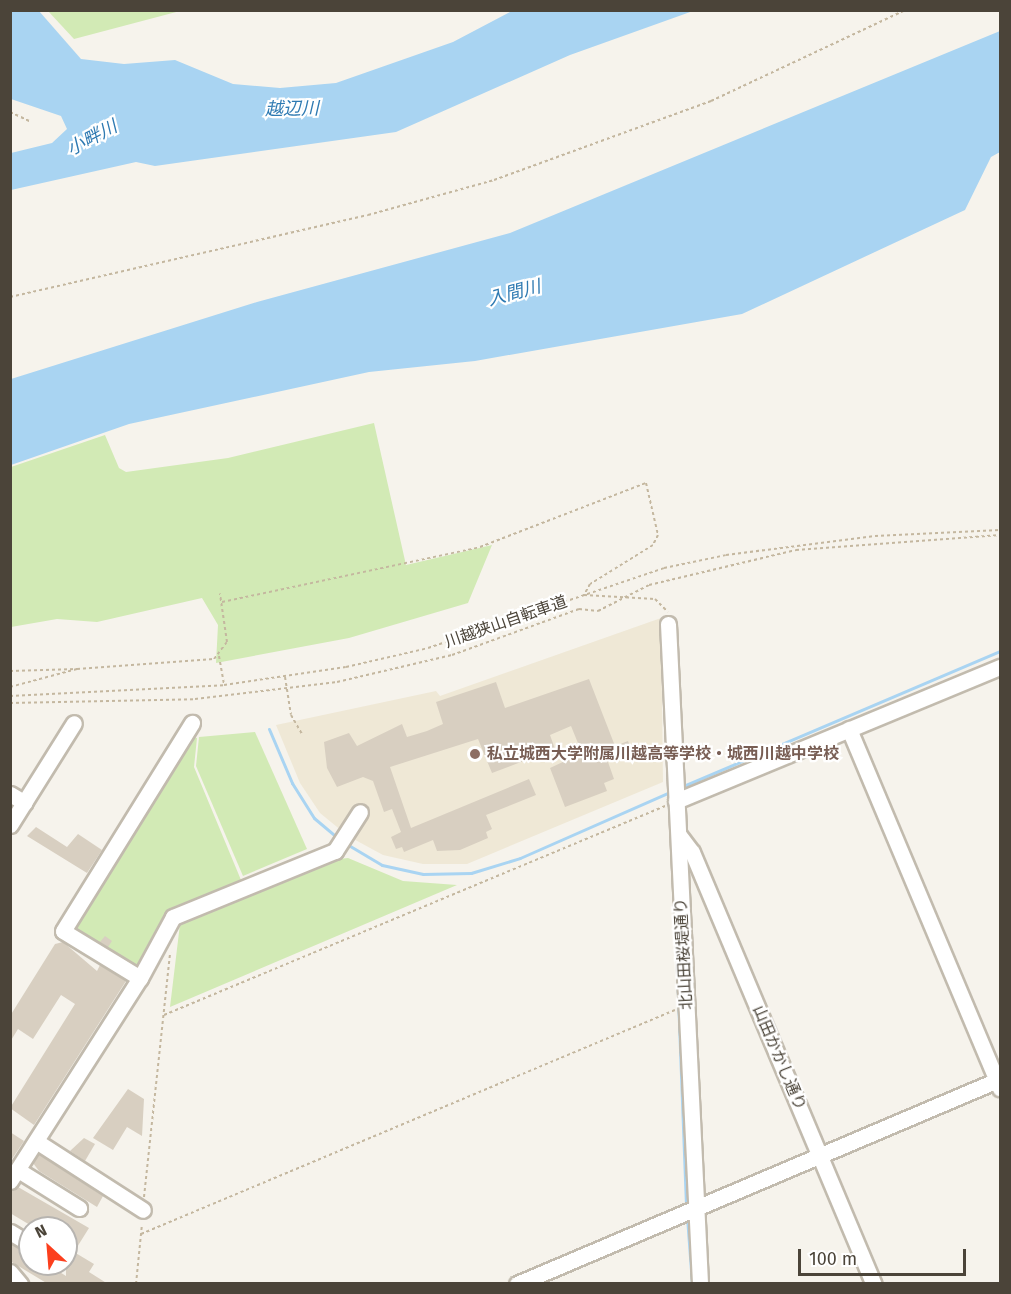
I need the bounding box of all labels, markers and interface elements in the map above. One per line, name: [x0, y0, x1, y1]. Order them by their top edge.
water label: 越辺川: [265, 98, 319, 120]
water label: 小畔川: [63, 116, 121, 160]
water label: 入間川: [485, 276, 543, 310]
street label: 川越狭山自転車道: [442, 592, 570, 652]
place label: 私立城西大学附属川越高等学校・城西川越中学校: [487, 744, 839, 764]
marker: 私立城西大学附属川越高等学校・城西川越中学校: [468, 747, 482, 761]
street label: 北山田桜堤通り: [671, 898, 697, 1010]
street label: 山田かかし通り: [748, 1003, 810, 1113]
north arrow: [18, 1216, 78, 1276]
text: N: [32, 1220, 50, 1242]
scale bar: [801, 1237, 969, 1275]
text: 100 m: [809, 1248, 857, 1270]

